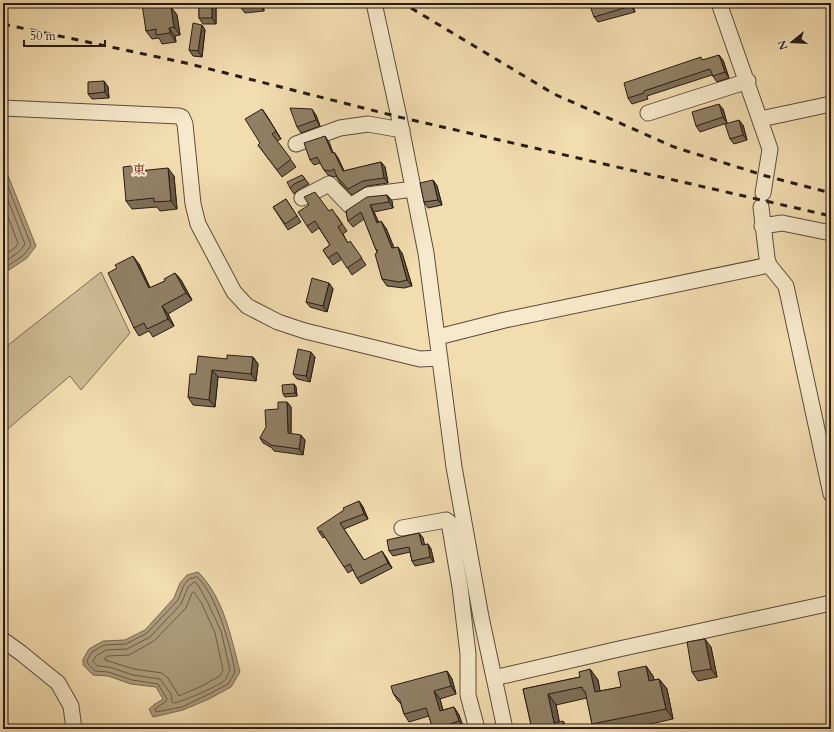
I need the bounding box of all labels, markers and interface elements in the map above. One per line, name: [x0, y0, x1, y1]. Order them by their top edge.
scale bar: [24, 22, 105, 48]
north arrow: [772, 22, 812, 62]
text: 50 m: [30, 28, 57, 44]
text: N: [774, 38, 792, 52]
district label: 東: [132, 161, 146, 179]

